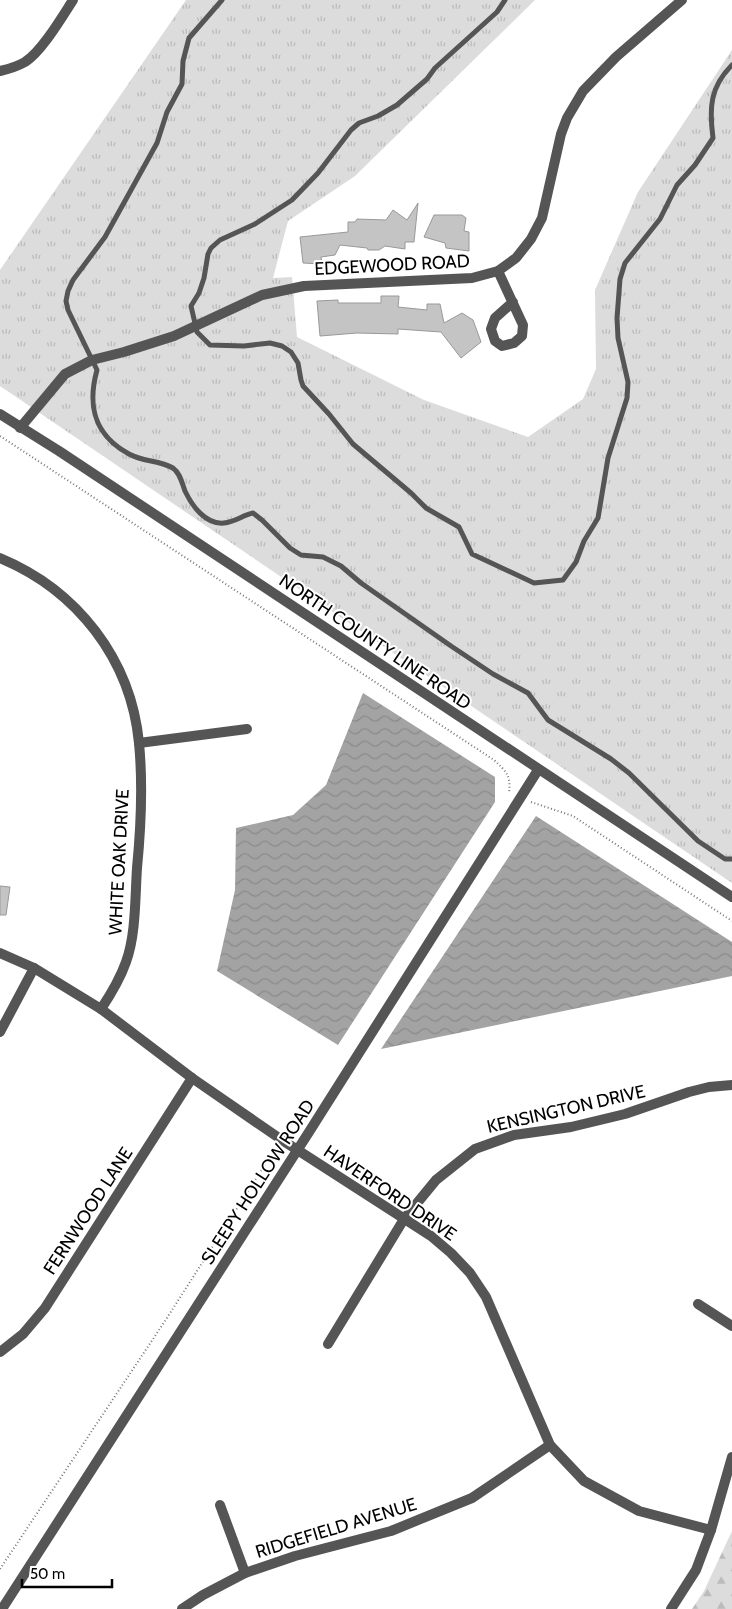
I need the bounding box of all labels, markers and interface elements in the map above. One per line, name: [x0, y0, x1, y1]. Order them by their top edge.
street label: EDGEWOOD ROAD: [314, 250, 470, 280]
street label: NORTH COUNTY LINE ROAD: [275, 569, 475, 715]
street label: WHITE OAK DRIVE: [104, 788, 134, 936]
street label: KENSINGTON DRIVE: [485, 1080, 647, 1138]
street label: SLEEPY HOLLOW ROAD: [197, 1096, 319, 1268]
street label: HAVERFORD DRIVE: [319, 1140, 461, 1246]
street label: FERNWOOD LANE: [39, 1143, 137, 1279]
street label: RIDGEFIELD AVENUE: [253, 1493, 419, 1563]
scale bar: [22, 1556, 112, 1588]
text: 50 m: [30, 1565, 65, 1583]

